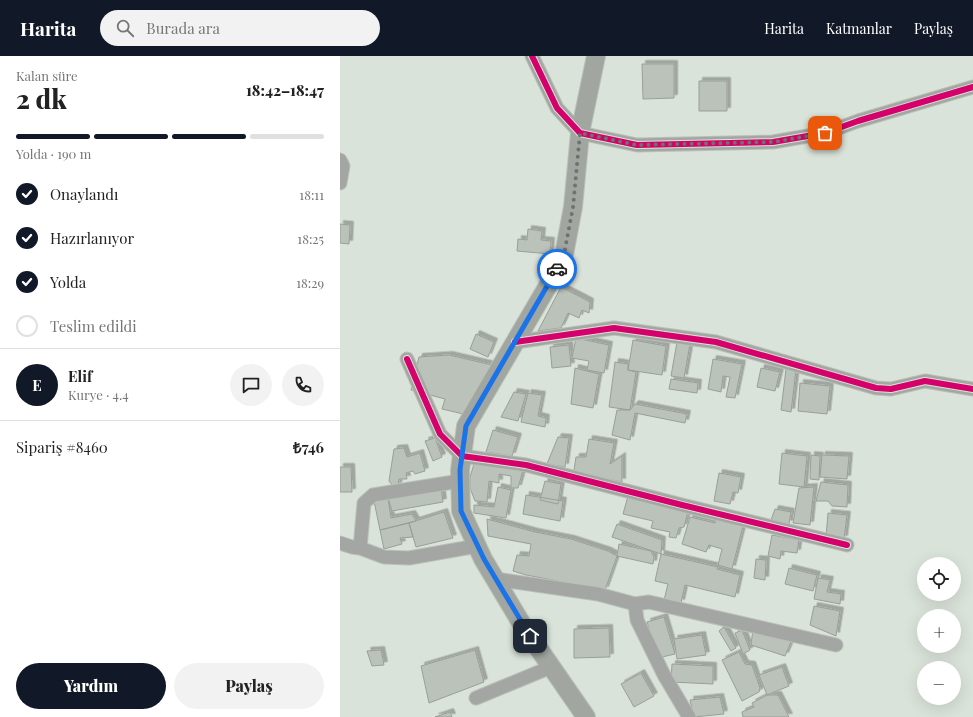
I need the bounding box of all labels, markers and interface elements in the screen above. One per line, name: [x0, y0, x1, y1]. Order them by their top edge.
search box: [100, 10, 380, 46]
text: Harita: [20, 15, 76, 41]
icon: search: [114, 17, 136, 39]
text: Burada ara: [146, 18, 220, 38]
text: Harita: [764, 19, 804, 38]
text: Katmanlar: [826, 19, 892, 38]
text: Paylaş: [914, 19, 953, 38]
text: Kalan süre: [16, 67, 78, 84]
text: 18:42–18:47: [246, 80, 324, 100]
text: 2 dk: [16, 81, 67, 116]
pin: [808, 116, 842, 150]
icon: bag: [814, 122, 836, 144]
text: Yolda · 190 m: [16, 145, 91, 162]
icon: check: [16, 183, 38, 205]
text: Onaylandı: [50, 184, 118, 204]
text: 18:11: [299, 186, 324, 203]
icon: check: [16, 227, 38, 249]
text: Hazırlanıyor: [50, 228, 134, 248]
text: 18:25: [297, 230, 324, 247]
courier: [537, 249, 577, 289]
icon: car: [546, 258, 568, 280]
icon: check: [16, 271, 38, 293]
text: Yolda: [50, 272, 86, 292]
text: 18:29: [296, 274, 324, 291]
text: Teslim edildi: [50, 316, 137, 336]
button: chat: [230, 364, 272, 406]
button: phone: [282, 364, 324, 406]
text: Elif: [68, 366, 92, 386]
text: E: [32, 375, 42, 395]
text: Kurye · 4.4: [68, 386, 129, 403]
text: Sipariş #8460: [16, 437, 108, 457]
text: ₺746: [293, 437, 324, 457]
map controls: [917, 557, 961, 705]
button: locate: [917, 557, 961, 601]
button: +: [917, 609, 961, 653]
pin: [513, 619, 547, 653]
icon: home: [519, 625, 541, 647]
button: −: [917, 661, 961, 705]
button: Yardım: [16, 663, 166, 709]
button: Paylaş: [174, 663, 324, 709]

